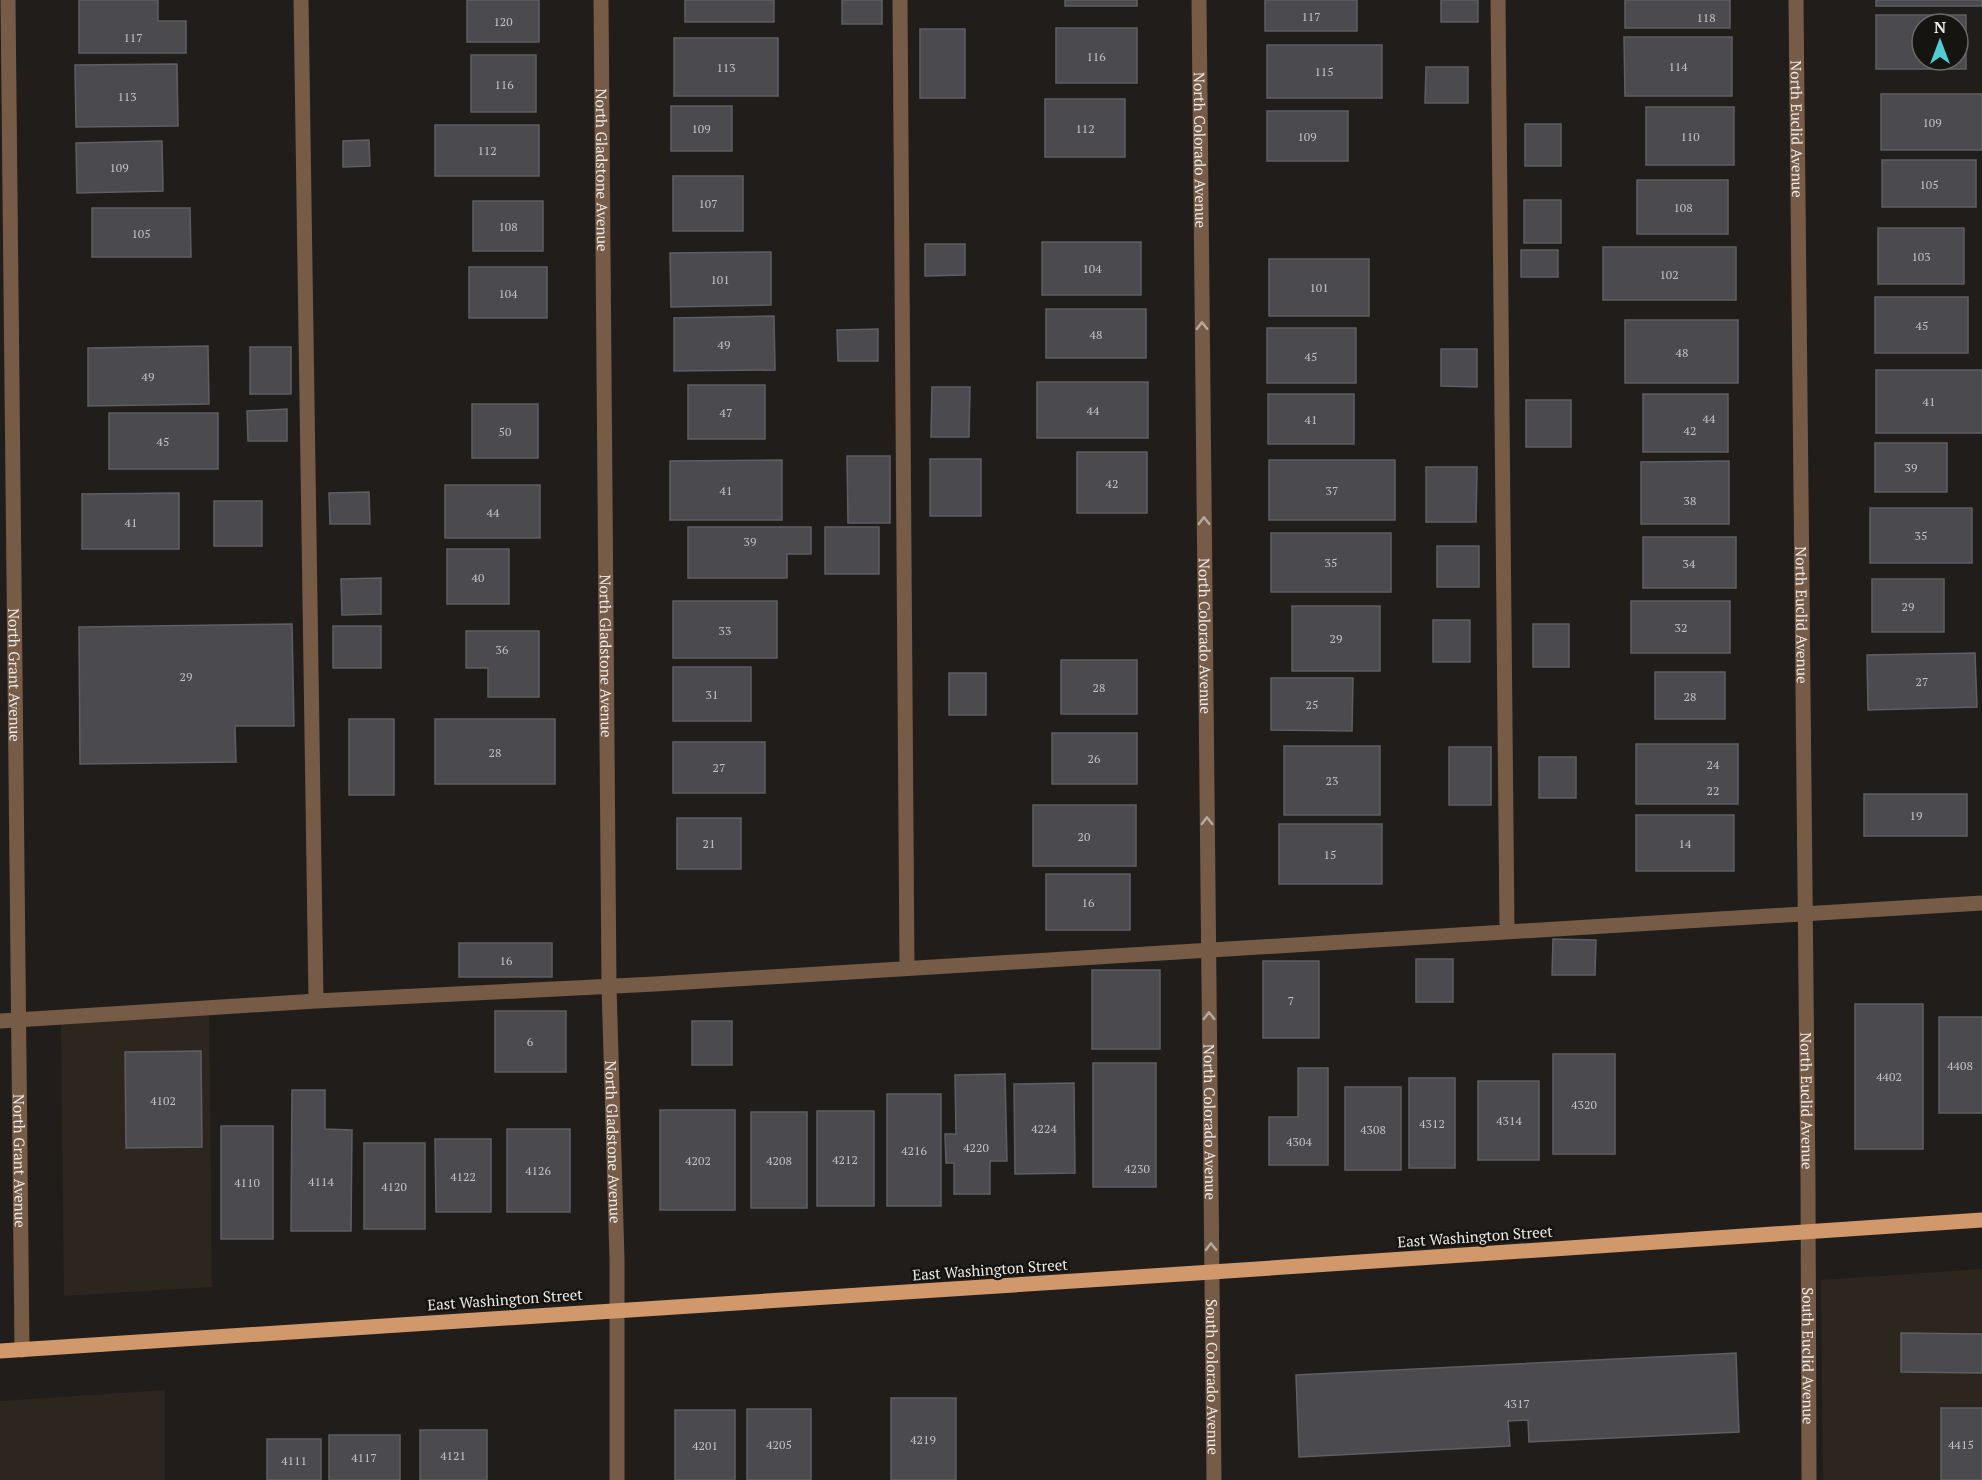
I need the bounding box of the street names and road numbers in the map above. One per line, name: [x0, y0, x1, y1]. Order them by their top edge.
street label: North Euclid Avenue: [1787, 60, 1808, 198]
street label: North Colorado Avenue: [1190, 72, 1211, 228]
street label: North Gladstone Avenue: [592, 88, 613, 252]
street label: North Euclid Avenue: [1792, 546, 1813, 684]
street label: North Colorado Avenue: [1195, 558, 1216, 714]
street label: North Gladstone Avenue: [596, 574, 617, 738]
street label: North Grant Avenue: [4, 608, 26, 742]
street label: North Euclid Avenue: [1796, 1032, 1818, 1170]
street label: North Colorado Avenue: [1200, 1044, 1221, 1200]
street label: North Gladstone Avenue: [601, 1060, 626, 1224]
street label: North Grant Avenue: [9, 1094, 31, 1228]
street label: East Washington Street: [1397, 1221, 1554, 1251]
street label: East Washington Street: [912, 1254, 1069, 1284]
street label: East Washington Street: [427, 1284, 584, 1314]
street label: South Euclid Avenue: [1798, 1287, 1819, 1425]
street label: South Colorado Avenue: [1202, 1299, 1224, 1455]

